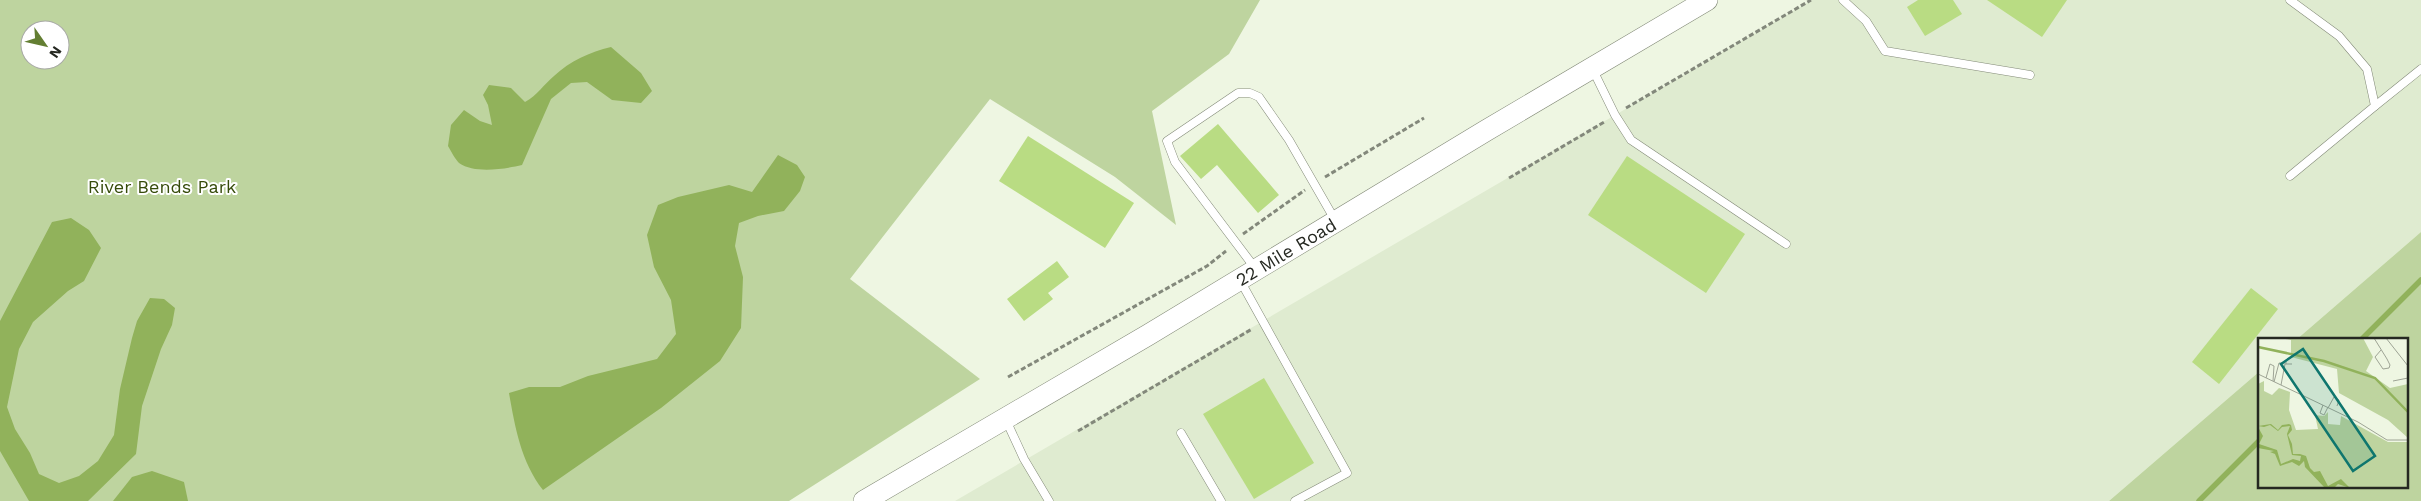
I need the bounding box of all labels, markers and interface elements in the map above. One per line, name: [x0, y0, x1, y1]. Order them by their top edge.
north arrow: [20, 20, 70, 70]
text: N: [46, 43, 65, 61]
park label: River Bends Park: [88, 176, 236, 197]
street label: 22 Mile Road: [1232, 214, 1340, 290]
inset map: [2258, 338, 2408, 488]

